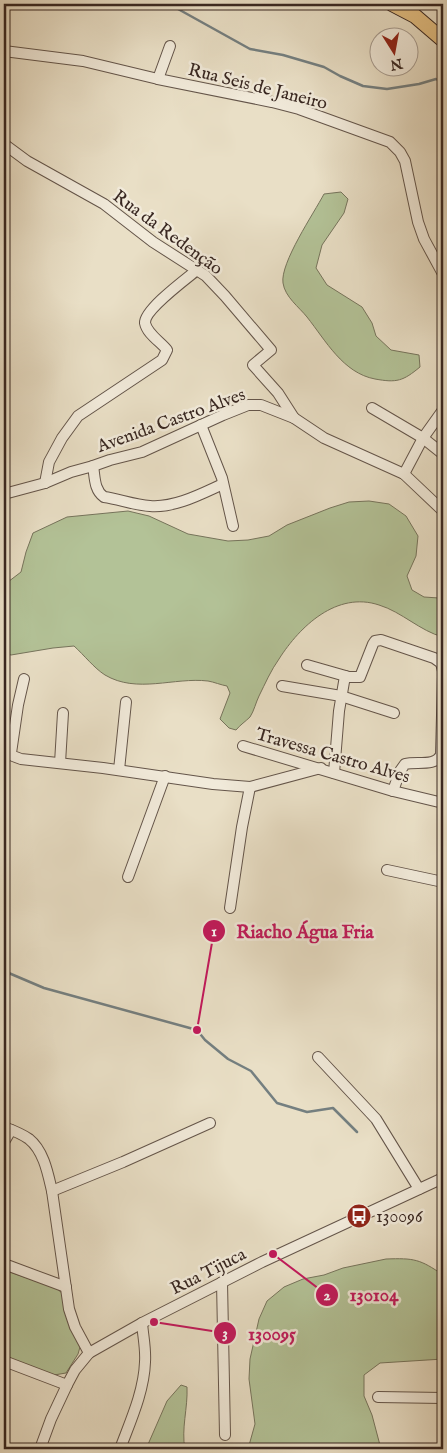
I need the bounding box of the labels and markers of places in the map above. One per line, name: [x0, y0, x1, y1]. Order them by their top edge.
callout: Riacho Água Fria: [201, 914, 384, 948]
bus stop icon: 130096: [346, 1203, 372, 1229]
place label: 130096: [376, 1206, 423, 1229]
callout: 130104: [314, 1278, 408, 1312]
callout: 130095: [213, 1316, 306, 1350]

